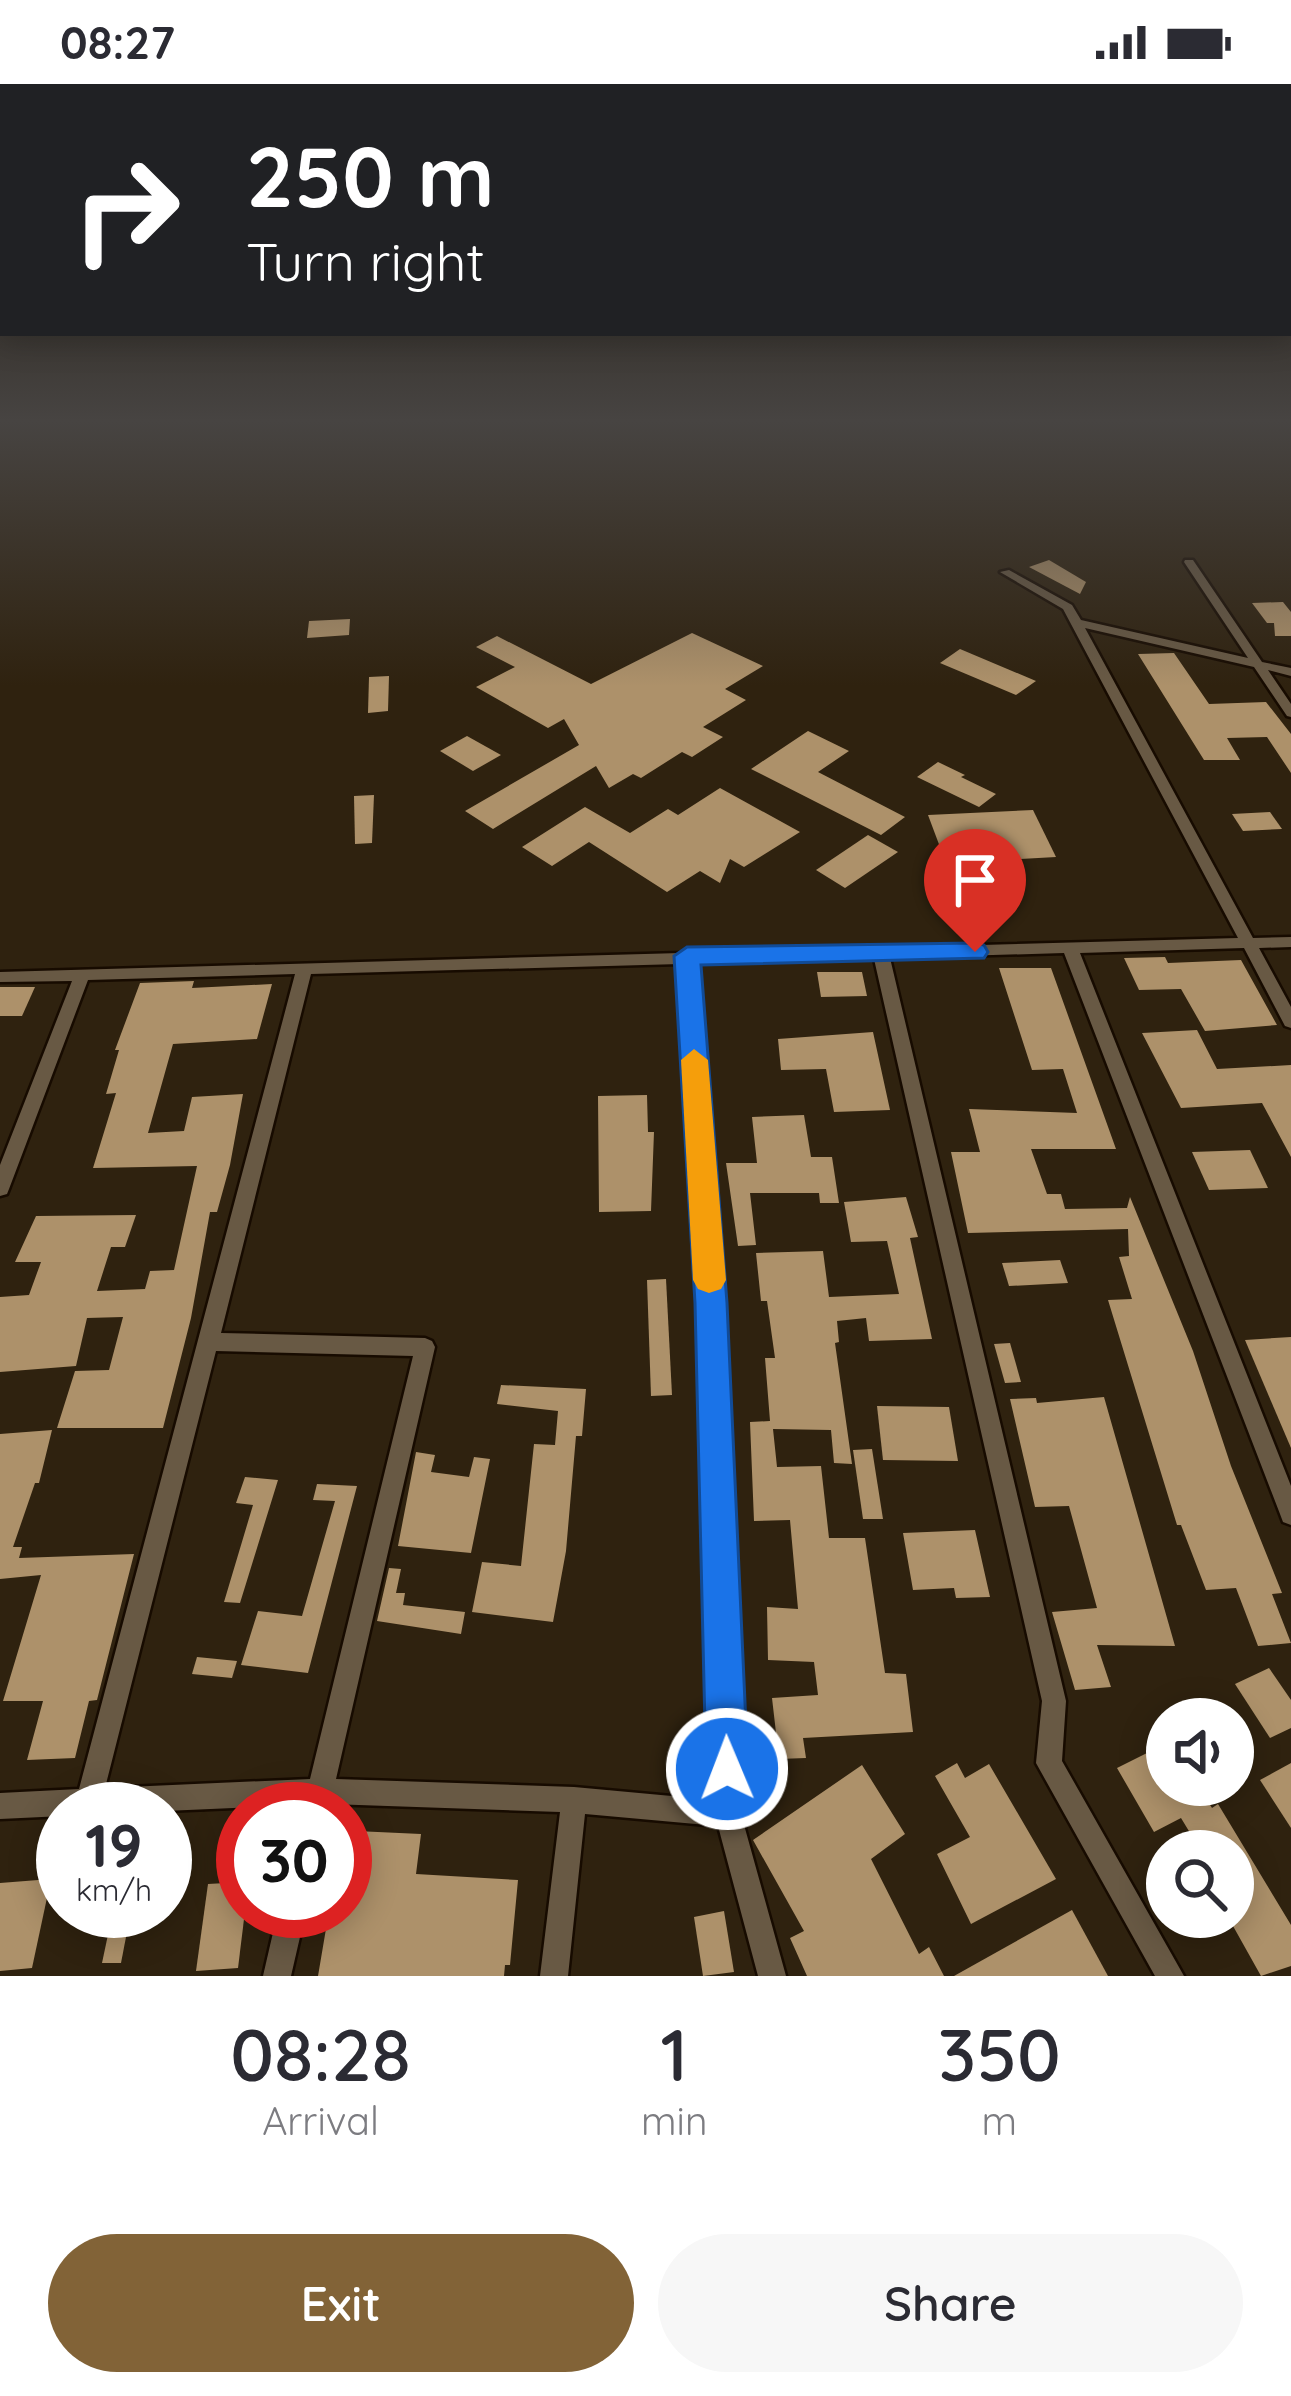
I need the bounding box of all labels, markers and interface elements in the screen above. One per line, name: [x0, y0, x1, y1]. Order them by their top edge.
text: 08:27: [60, 14, 175, 70]
text: 250 m: [246, 123, 495, 228]
icon: right: [48, 132, 204, 288]
text: Turn right: [246, 227, 485, 295]
pin: [924, 829, 1026, 952]
icon: arrive: [942, 847, 1008, 913]
map controls: [1146, 1698, 1254, 1938]
button: sound: [1146, 1698, 1254, 1806]
position arrow: [664, 1706, 790, 1832]
speed limit sign: 30: [216, 1782, 372, 1938]
text: 19: [85, 1807, 143, 1882]
button: search: [1146, 1830, 1254, 1938]
text: km/h: [76, 1871, 152, 1909]
text: 08:28: [230, 2009, 411, 2099]
text: 1: [660, 2009, 688, 2099]
text: 350: [938, 2009, 1061, 2099]
text: Arrival: [262, 2096, 379, 2145]
text: min: [641, 2096, 708, 2145]
text: m: [981, 2096, 1017, 2145]
button: Exit: [48, 2234, 634, 2372]
button: Share: [658, 2234, 1243, 2372]

